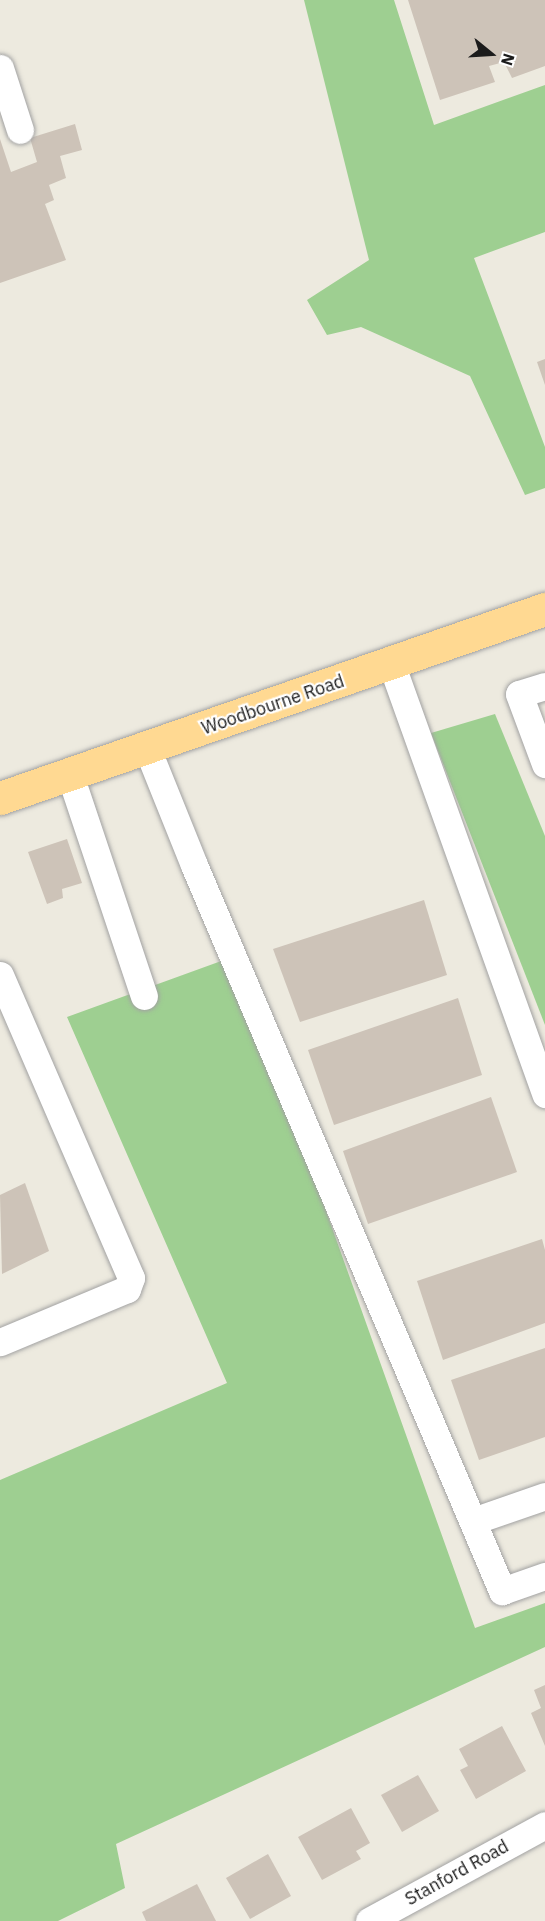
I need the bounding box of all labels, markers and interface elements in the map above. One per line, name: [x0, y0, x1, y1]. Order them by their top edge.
north arrow: [461, 24, 521, 84]
text: N: [497, 51, 519, 68]
street label: Woodbourne Road: [199, 670, 347, 740]
street label: Stanford Road: [401, 1836, 513, 1910]

